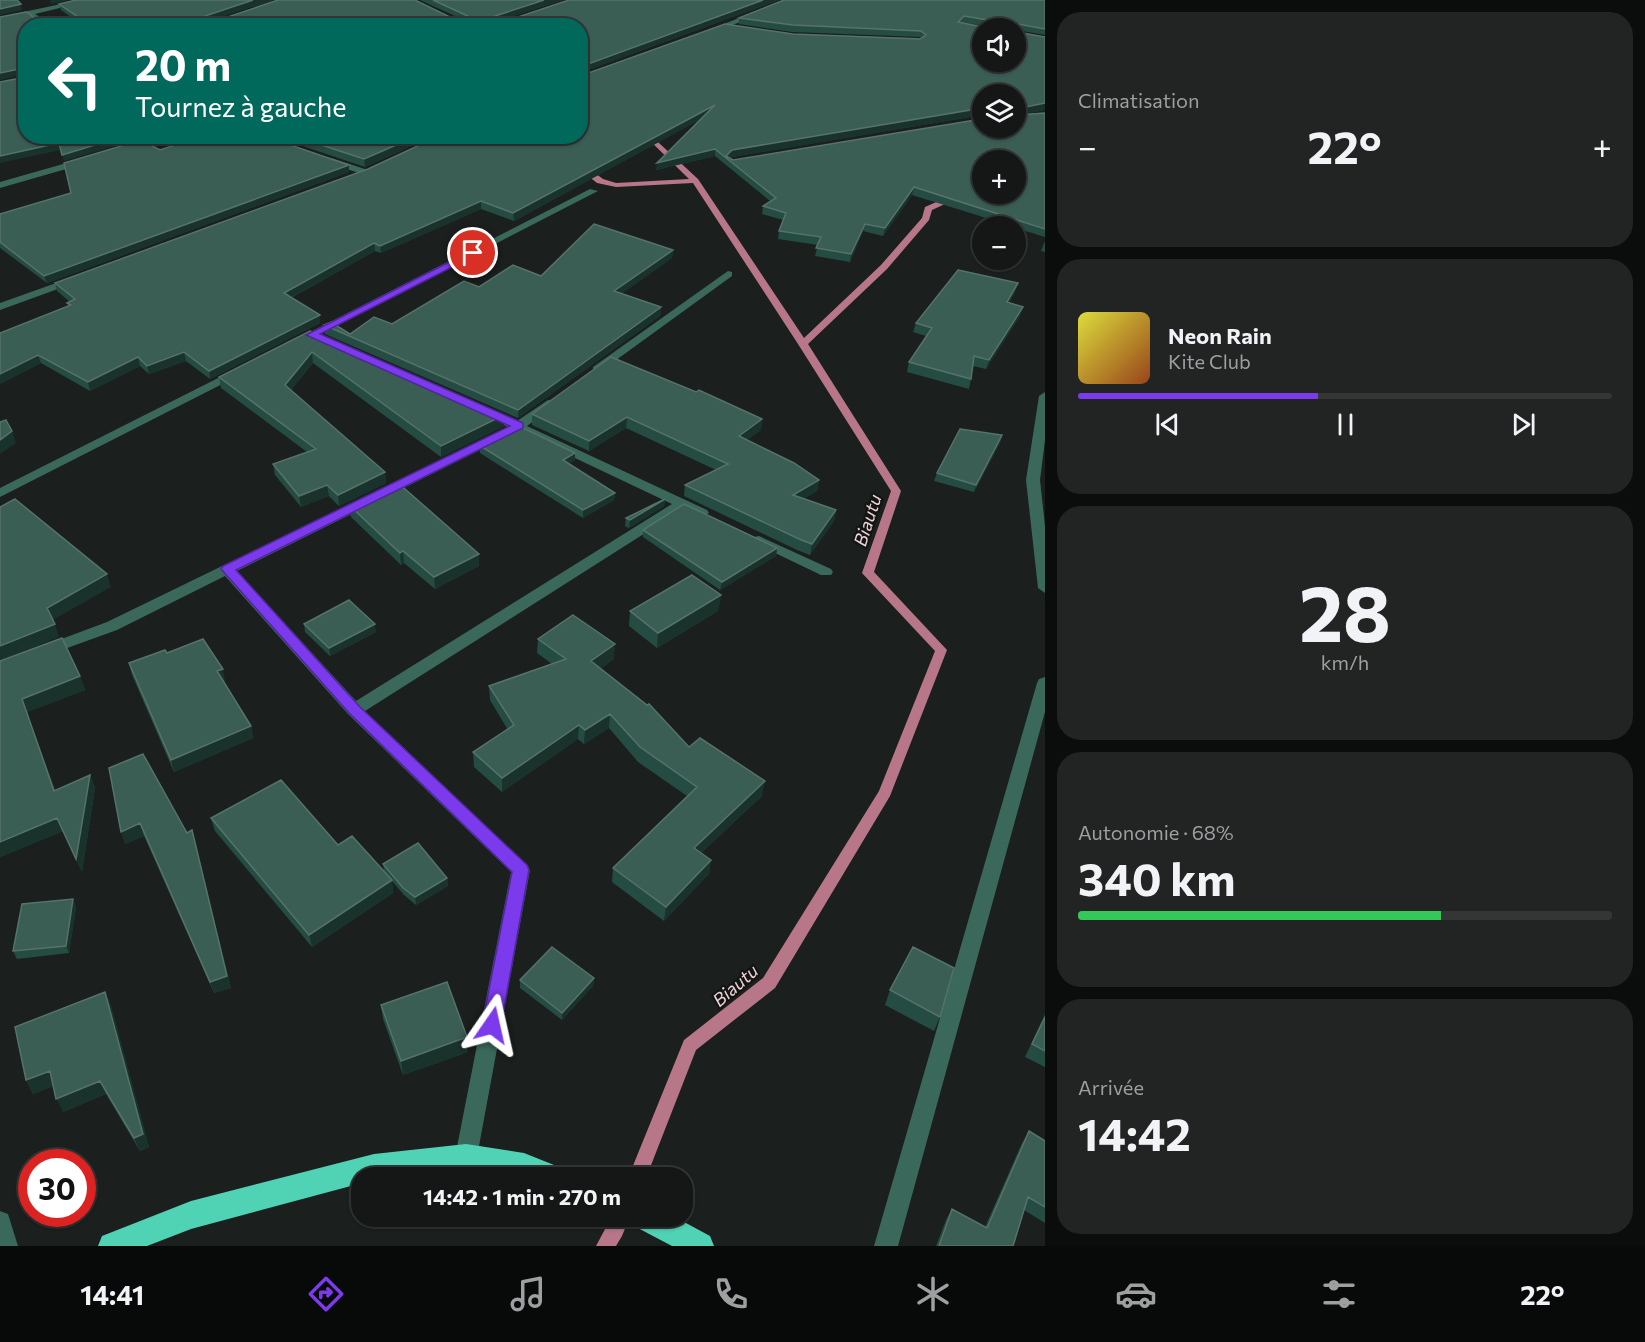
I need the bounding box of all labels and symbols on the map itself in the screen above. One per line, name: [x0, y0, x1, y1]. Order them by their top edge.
pin: [447, 227, 498, 278]
water label: Biautu: [848, 491, 886, 549]
water label: Biautu: [708, 959, 762, 1011]
position arrow: [460, 993, 524, 1057]
speed limit sign: 30: [18, 1149, 96, 1227]

